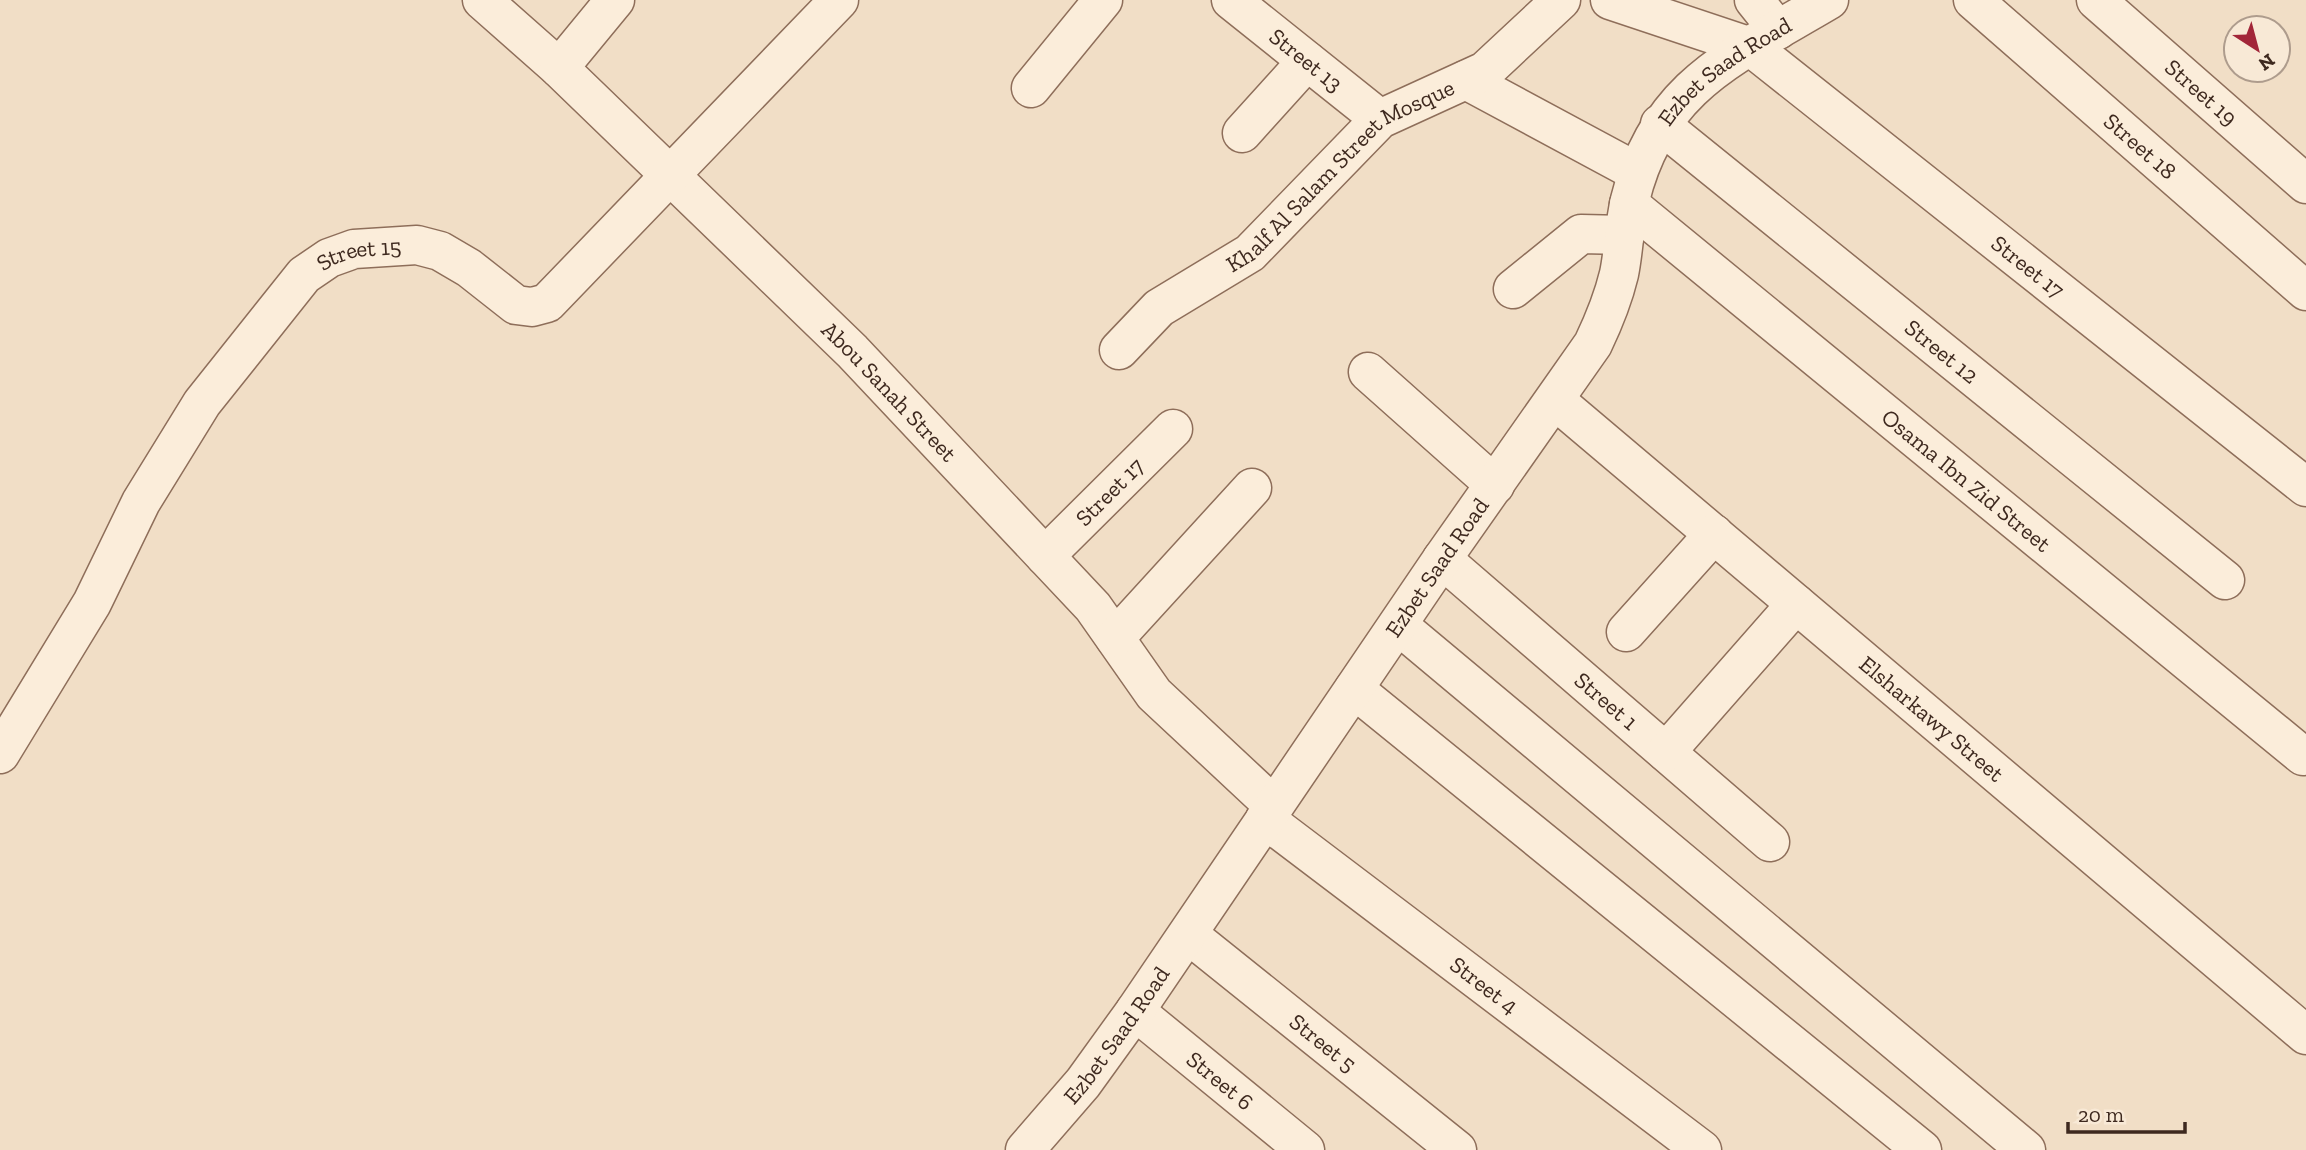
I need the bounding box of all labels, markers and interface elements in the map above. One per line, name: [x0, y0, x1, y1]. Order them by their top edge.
street label: Ezbet Saad Road: [1652, 11, 1797, 131]
north arrow: [2222, 14, 2292, 84]
street label: Street 13: [1264, 22, 1348, 98]
text: N: [2254, 49, 2279, 76]
street label: Street 19: [2159, 53, 2243, 131]
street label: Khalf Al Salam Street Mosque: [1221, 73, 1459, 278]
street label: Street 18: [2098, 107, 2182, 185]
street label: Street 17: [1986, 229, 2070, 304]
street label: Street 15: [311, 232, 402, 277]
street label: Street 12: [1899, 313, 1984, 389]
street label: Abou Sanah Street: [816, 315, 963, 468]
street label: Osama Ibn Zid Street: [1876, 403, 2057, 558]
street label: Street 17: [1069, 452, 1150, 532]
street label: Ezbet Saad Road: [1379, 492, 1495, 642]
street label: Elsharkawy Street: [1854, 650, 2010, 788]
street label: Street 1: [1569, 666, 1644, 736]
street label: Street 4: [1445, 950, 1524, 1020]
street label: Ezbet Saad Road: [1057, 961, 1175, 1110]
street label: Street 5: [1284, 1007, 1362, 1078]
street label: Street 6: [1181, 1045, 1259, 1116]
scale bar: [2068, 1090, 2185, 1134]
text: 20 m: [2078, 1102, 2124, 1127]

